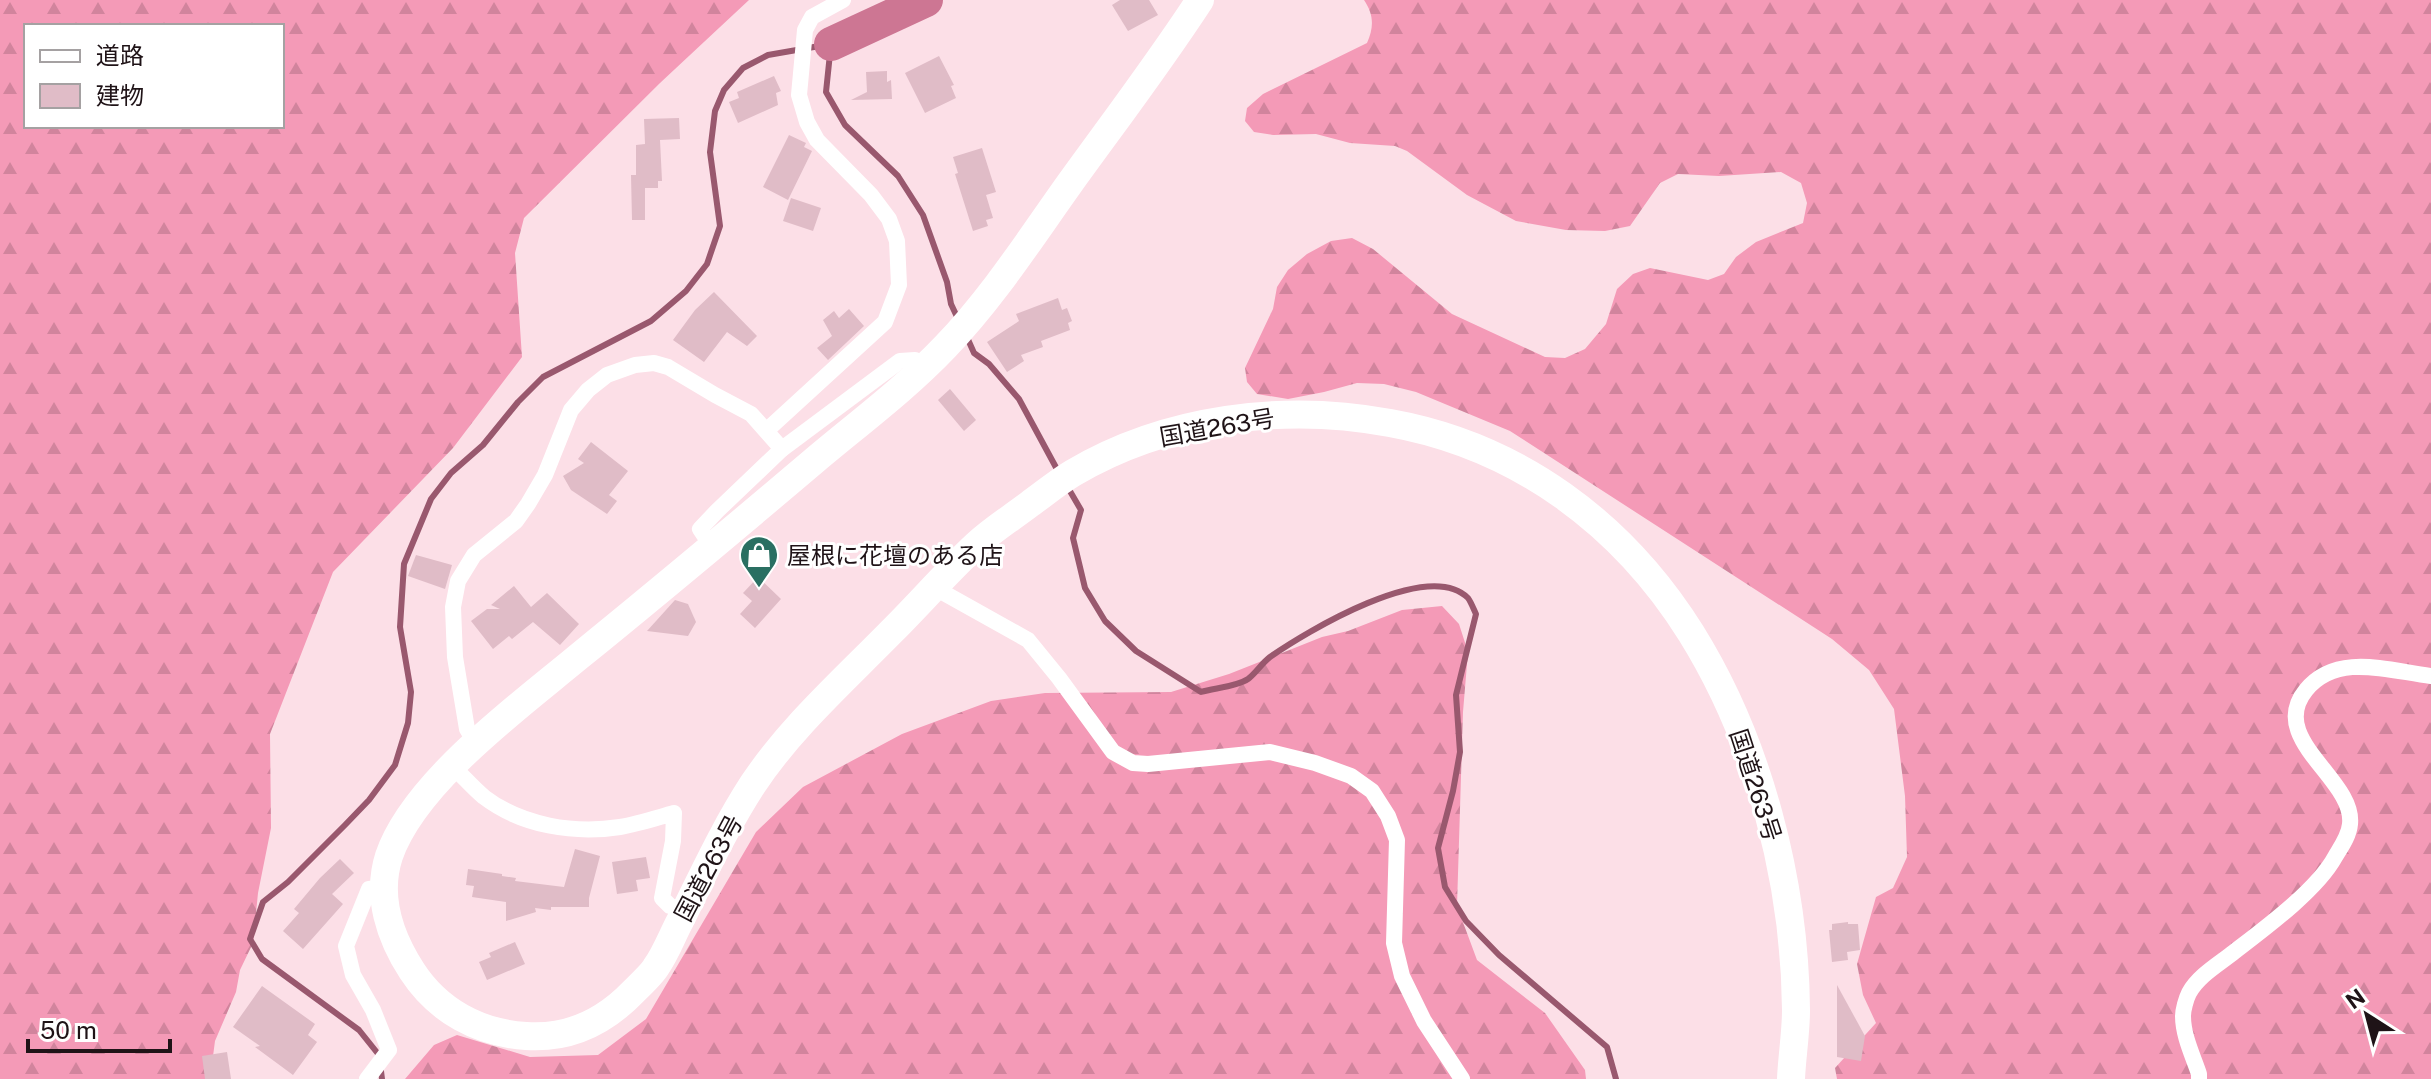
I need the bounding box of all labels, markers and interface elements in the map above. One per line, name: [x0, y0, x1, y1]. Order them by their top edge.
legend: [24, 24, 284, 128]
text: 道路: [96, 41, 144, 69]
text: 建物: [96, 81, 144, 109]
street label: 国道263号: [1157, 403, 1277, 451]
shop icon: 屋根に花壇のある店: [738, 534, 780, 589]
place label: 屋根に花壇のある店: [787, 541, 1003, 569]
street label: 国道263号: [1725, 725, 1787, 845]
street label: 国道263号: [668, 810, 748, 926]
north arrow: [2327, 975, 2407, 1055]
text: N: [2341, 983, 2370, 1014]
scale bar: [28, 1003, 170, 1053]
text: 50 m: [40, 1016, 97, 1044]

